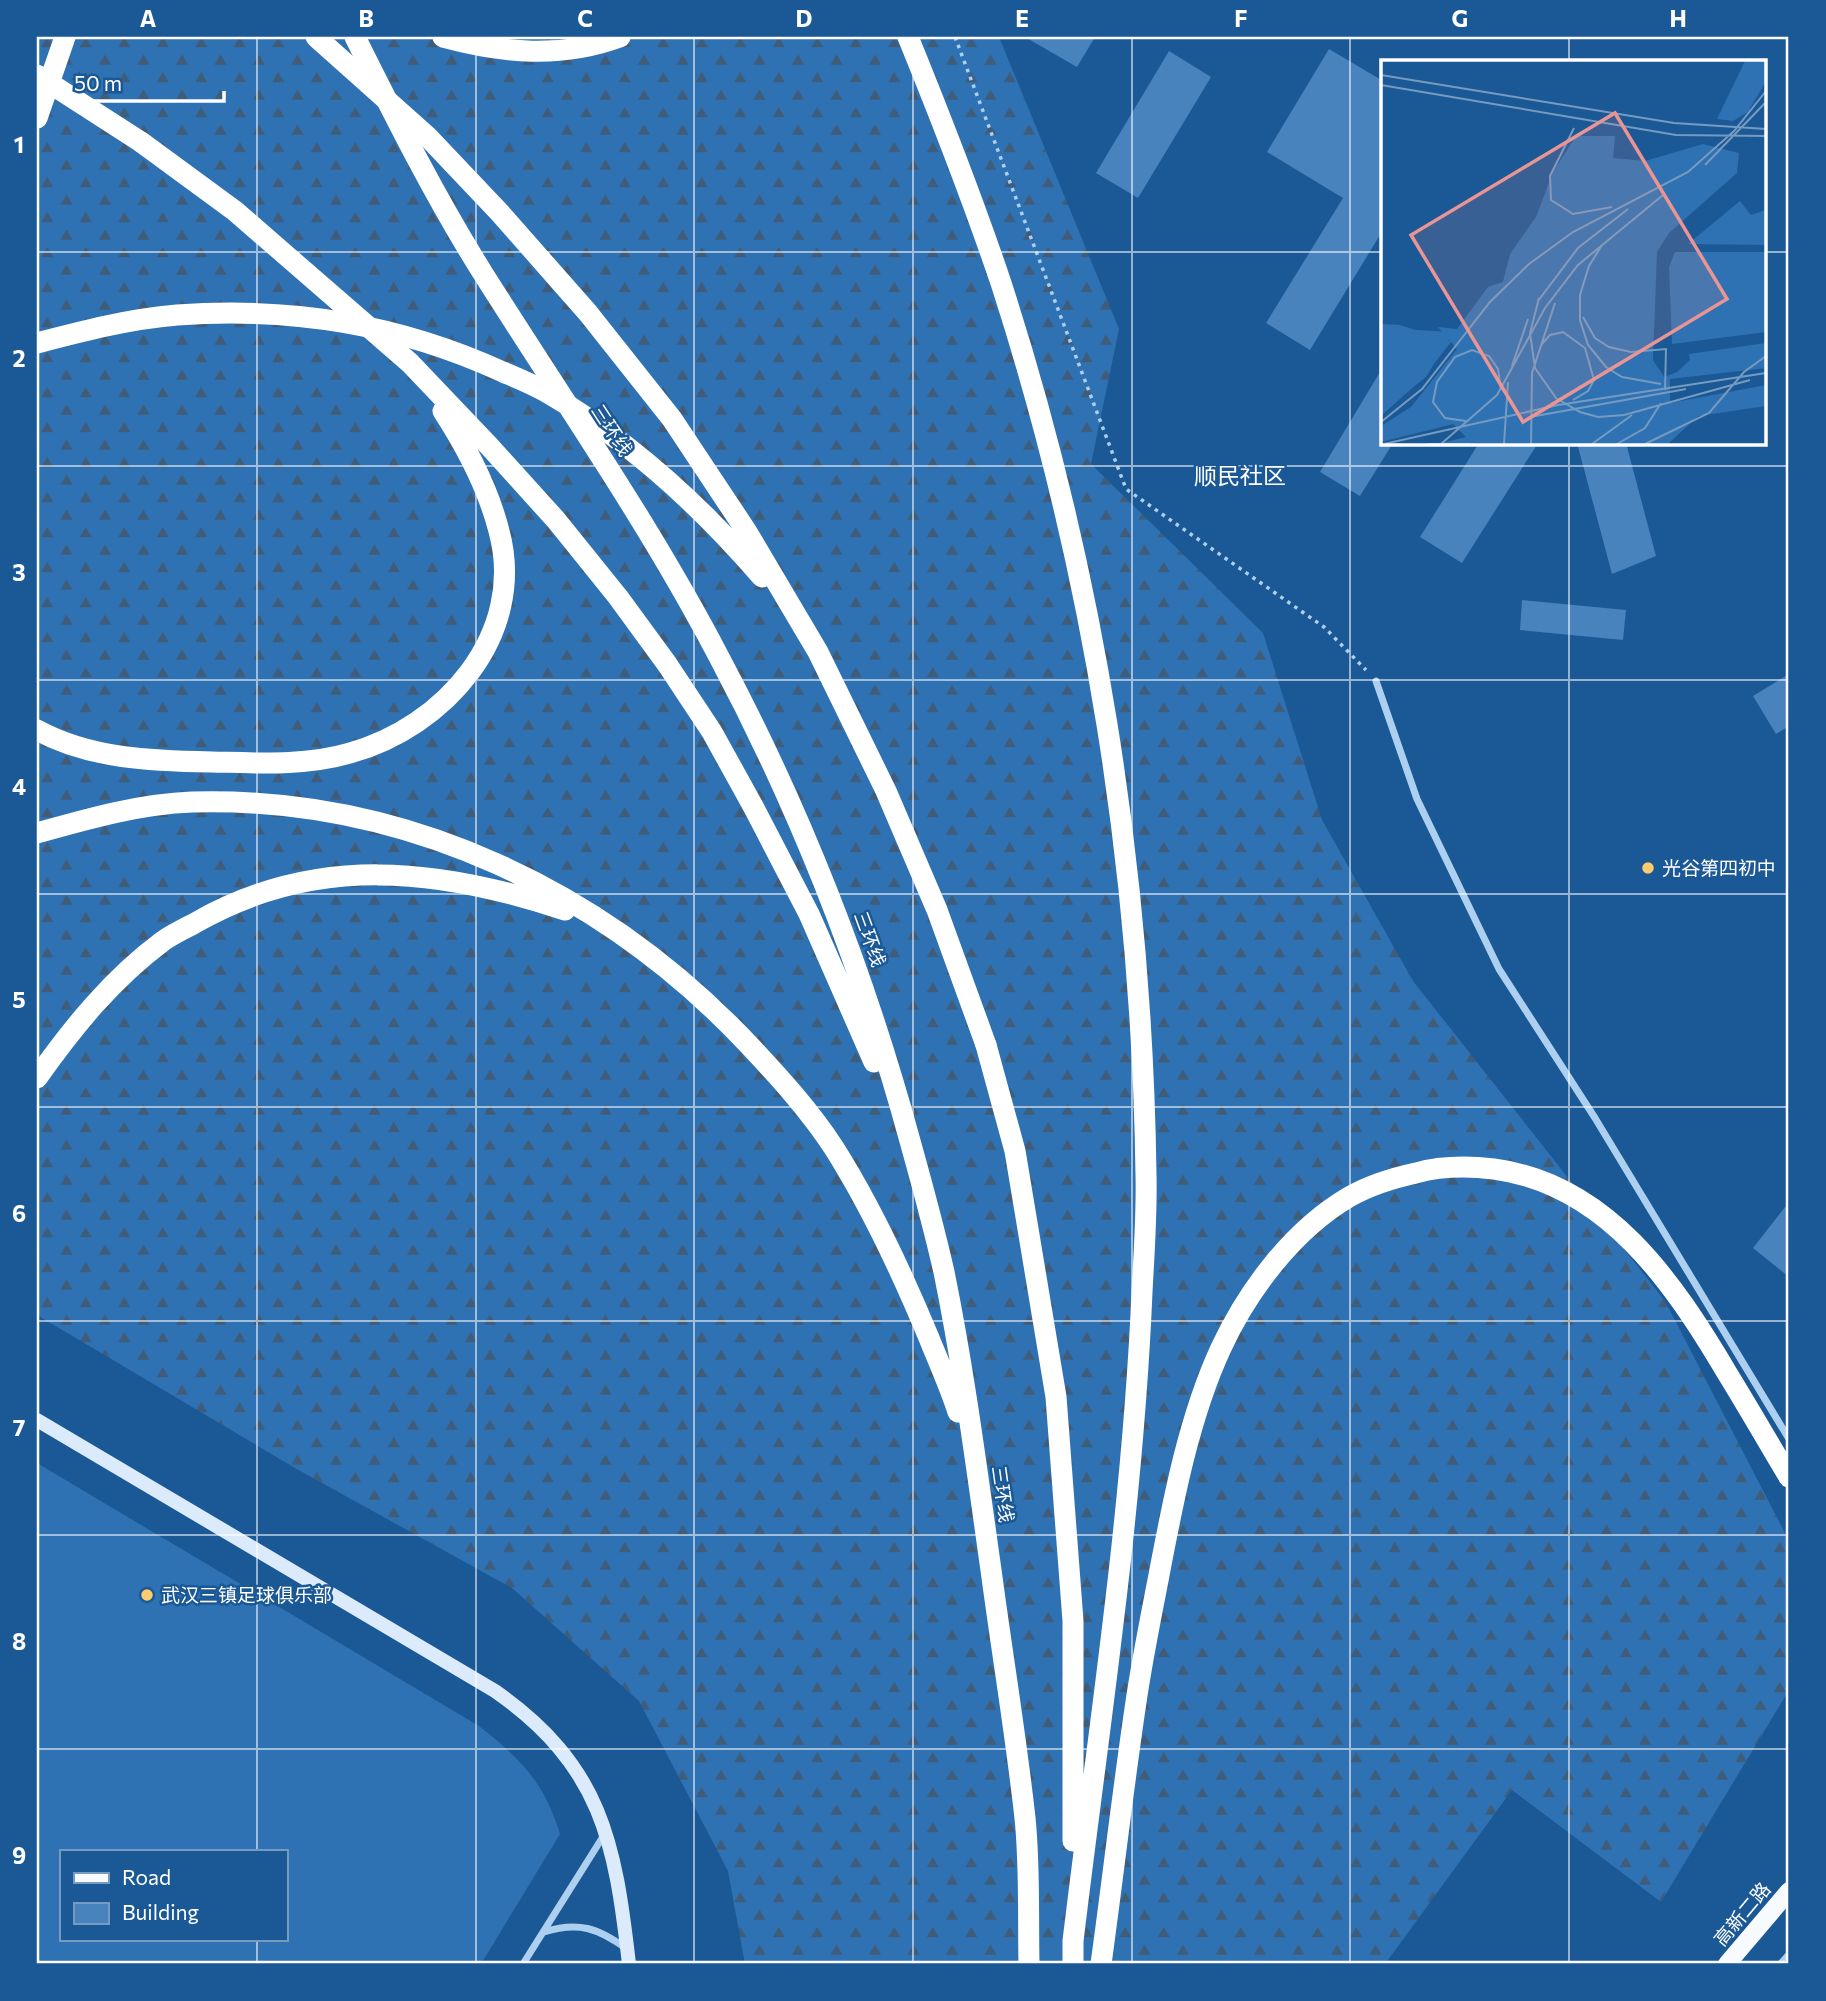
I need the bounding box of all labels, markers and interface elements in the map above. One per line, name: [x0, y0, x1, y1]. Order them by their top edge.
text: A: [140, 4, 157, 32]
text: B: [358, 4, 374, 32]
text: C: [577, 4, 593, 32]
text: D: [796, 4, 813, 32]
text: E: [1015, 4, 1029, 32]
text: F: [1234, 4, 1248, 32]
text: G: [1452, 4, 1468, 32]
text: H: [1669, 4, 1687, 32]
scale bar: [63, 60, 224, 104]
inset map: [1381, 60, 1766, 444]
text: 50 m: [74, 70, 122, 95]
text: 1: [14, 130, 24, 158]
text: 2: [12, 344, 26, 372]
street label: 三环线: [587, 400, 638, 460]
district label: 顺民社区: [1194, 461, 1286, 489]
text: 3: [12, 558, 26, 586]
text: 4: [12, 772, 26, 800]
place label: 光谷第四初中: [1662, 856, 1776, 879]
marker: 光谷第四初中: [1640, 860, 1656, 876]
street label: 三环线: [850, 908, 891, 970]
text: 5: [12, 985, 26, 1013]
text: 6: [12, 1199, 26, 1227]
text: 7: [13, 1413, 25, 1441]
street label: 三环线: [988, 1464, 1019, 1524]
place label: 武汉三镇足球俱乐部: [161, 1583, 332, 1606]
marker: 武汉三镇足球俱乐部: [139, 1587, 155, 1603]
text: 8: [12, 1627, 26, 1655]
text: 9: [12, 1841, 26, 1869]
legend: [60, 1850, 287, 1941]
text: Road: [122, 1864, 171, 1889]
street label: 高新二路: [1708, 1877, 1775, 1950]
text: Building: [122, 1899, 199, 1924]

